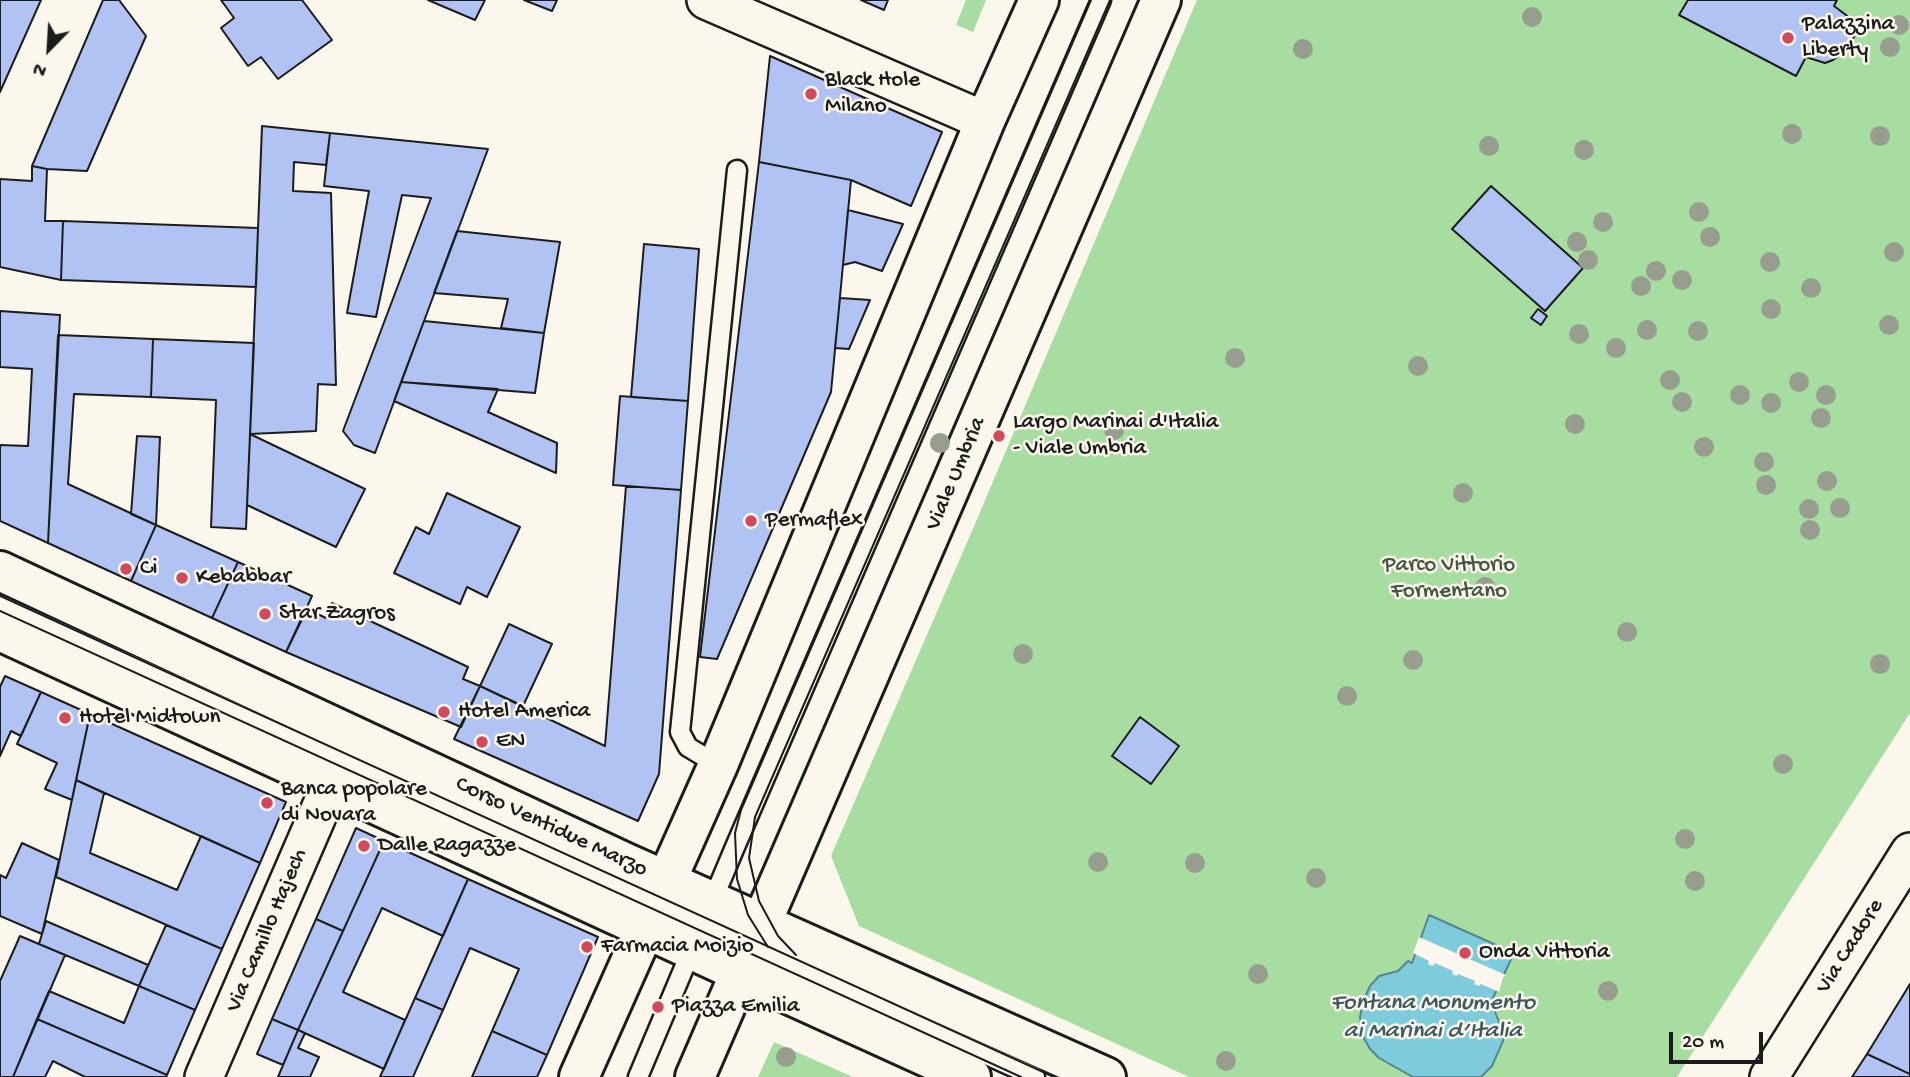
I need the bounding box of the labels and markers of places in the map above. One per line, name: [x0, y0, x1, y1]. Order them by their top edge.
place label: Palazzina Liberty: [1802, 11, 1894, 65]
marker: Palazzina Liberty: [1780, 30, 1796, 46]
place label: Black Hole Milano: [825, 67, 920, 121]
marker: Black Hole Milano: [803, 86, 819, 102]
place label: Largo Marinai d'Italia - Viale Umbria: [1013, 409, 1219, 463]
marker: Largo Marinai d'Italia - Viale Umbria: [991, 428, 1007, 444]
place label: Permaflex: [765, 507, 863, 535]
marker: Permaflex: [743, 513, 759, 529]
place label: Ci: [140, 555, 157, 583]
marker: Ci: [118, 561, 134, 577]
place label: Kebabbar: [196, 564, 291, 592]
marker: Kebabbar: [174, 570, 190, 586]
place label: Star Zagros: [279, 600, 395, 628]
marker: Star Zagros: [257, 606, 273, 622]
place label: Hotel America: [458, 698, 590, 726]
place label: Hotel Midtown: [79, 704, 220, 732]
marker: Hotel America: [436, 704, 452, 720]
marker: Hotel Midtown: [57, 710, 73, 726]
place label: EN: [496, 728, 525, 756]
marker: EN: [474, 734, 490, 750]
place label: Banca popolare di Novara: [281, 776, 427, 830]
marker: Banca popolare di Novara: [259, 795, 275, 811]
place label: Dalle Ragazze: [378, 832, 516, 860]
marker: Dalle Ragazze: [356, 838, 372, 854]
place label: Farmacia Moizio: [601, 933, 754, 961]
marker: Farmacia Moizio: [579, 939, 595, 955]
place label: Onda Vittoria: [1479, 939, 1610, 967]
marker: Onda Vittoria: [1457, 945, 1473, 961]
place label: Piazza Emilia: [672, 993, 799, 1021]
marker: Piazza Emilia: [650, 999, 666, 1015]

